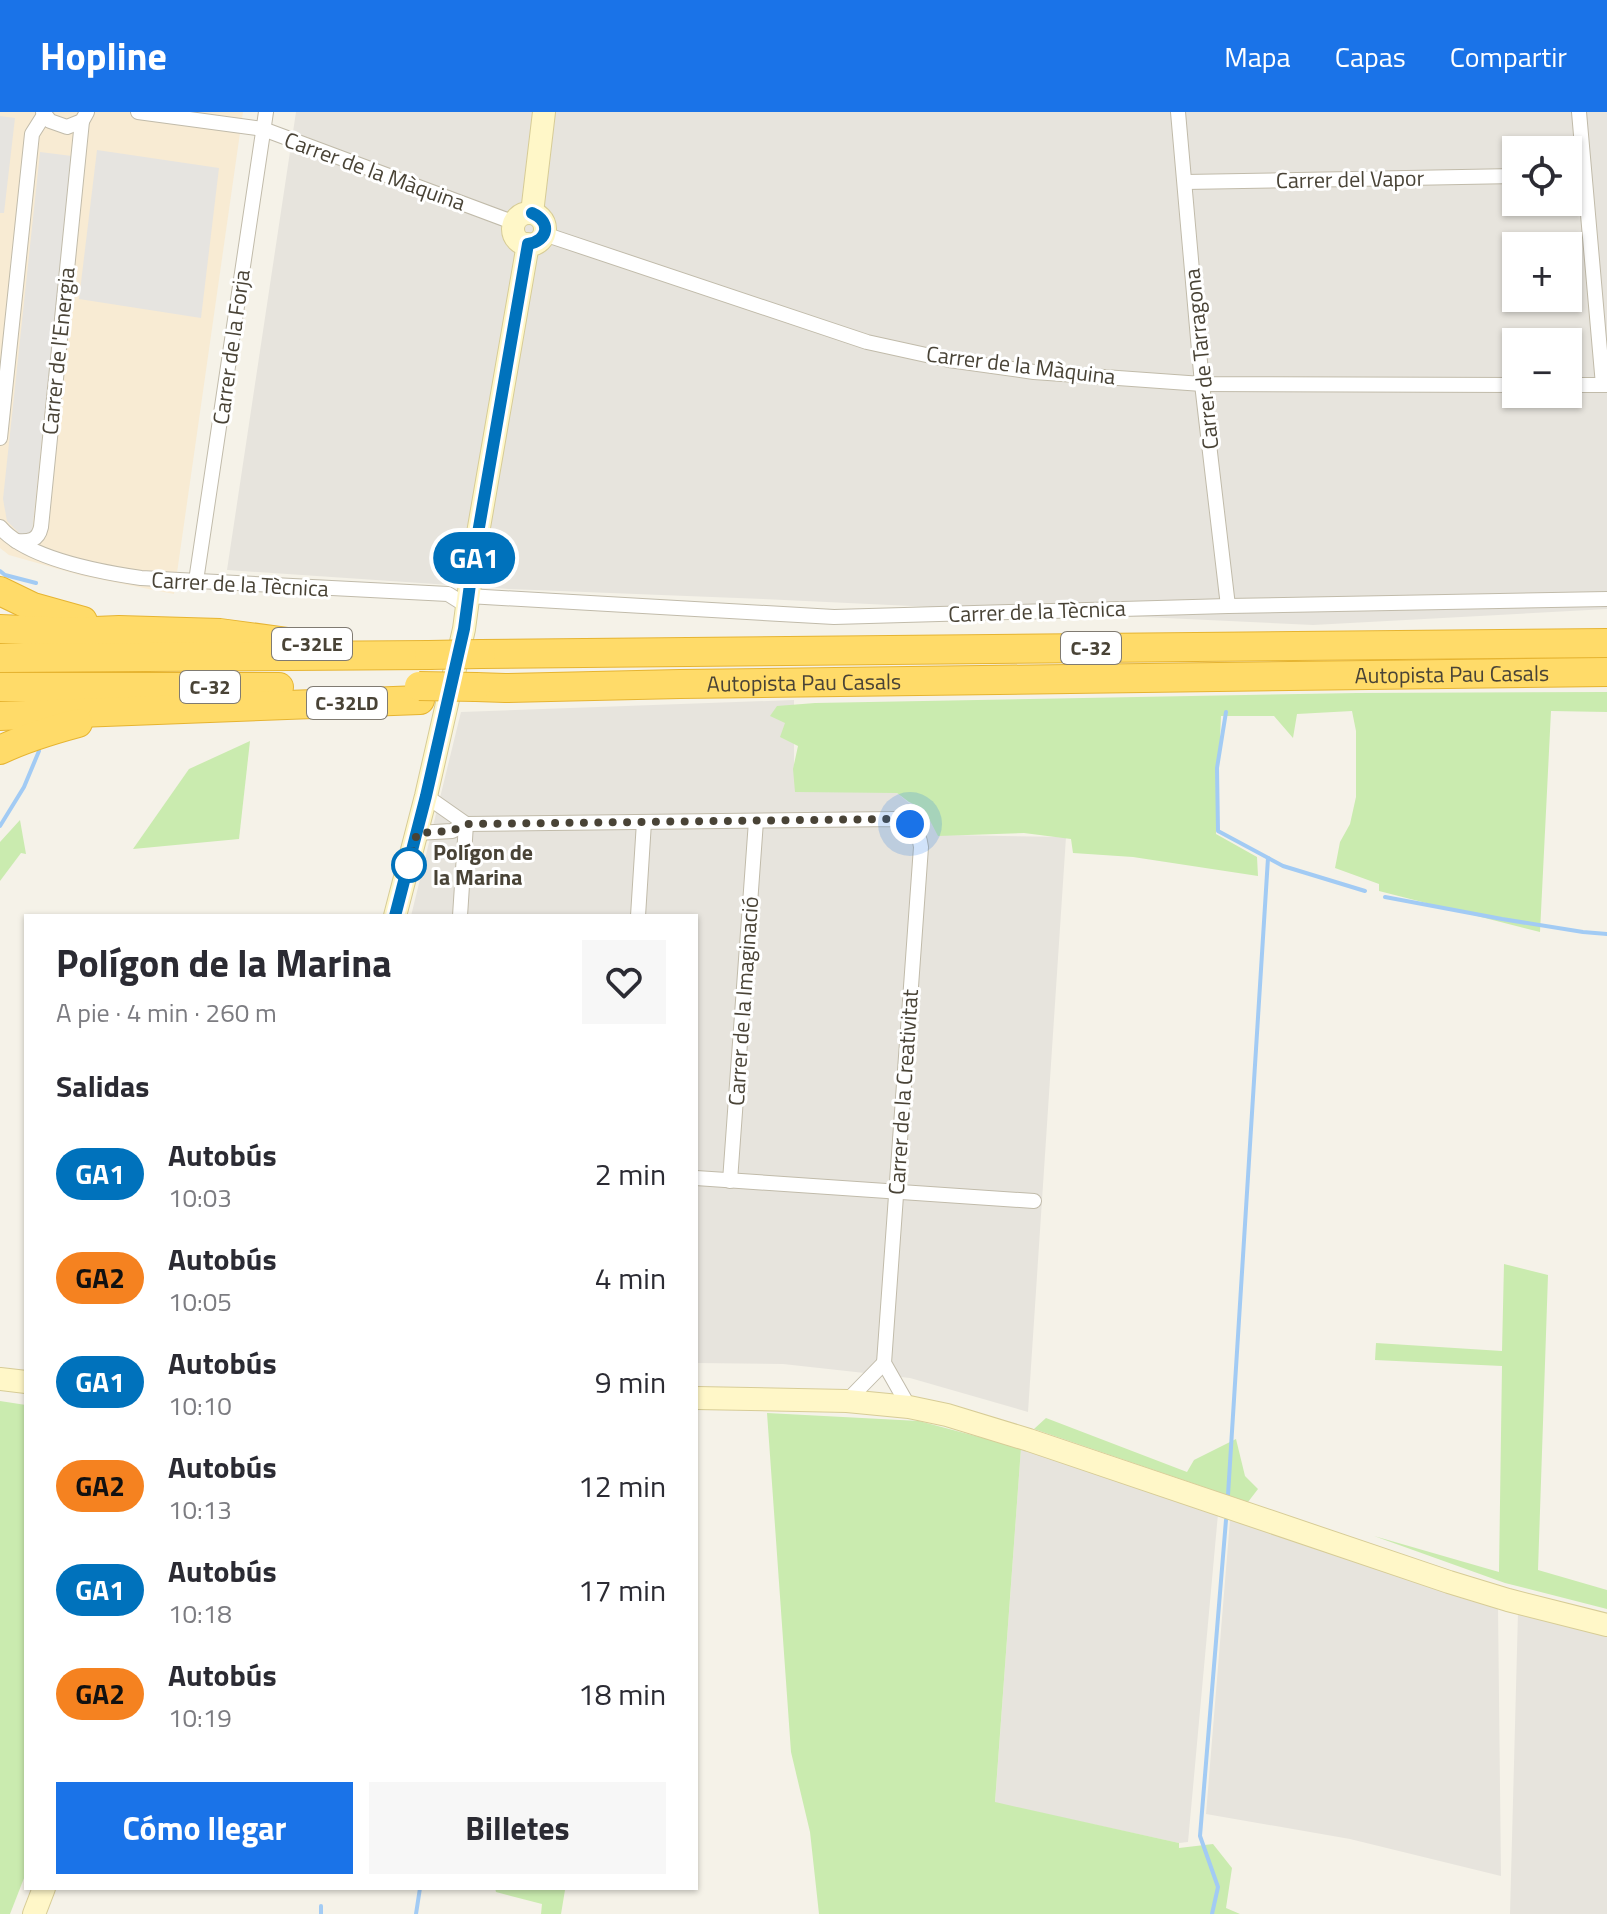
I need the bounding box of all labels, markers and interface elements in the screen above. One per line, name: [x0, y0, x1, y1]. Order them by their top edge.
text: Hopline: [40, 27, 167, 85]
text: Mapa: [1224, 35, 1291, 78]
text: Capas: [1335, 35, 1406, 78]
text: Compartir: [1450, 35, 1567, 78]
street label: Carrer de la Màquina: [280, 122, 470, 220]
map controls: [1502, 136, 1582, 408]
button: locate: [1502, 136, 1582, 216]
street label: Carrer del Vapor: [1276, 161, 1425, 197]
button: +: [1502, 232, 1582, 312]
street label: Carrer de l'Energia: [32, 265, 84, 437]
street label: Carrer de la Forja: [203, 267, 259, 427]
street label: Carrer de Tarragona: [1175, 267, 1227, 451]
button: −: [1502, 328, 1582, 408]
street label: Carrer de la Màquina: [924, 337, 1118, 393]
line badge: GA1: [428, 532, 520, 584]
text: GA1: [449, 536, 499, 579]
street label: Carrer de la Tècnica: [150, 562, 330, 606]
street label: Carrer de la Tècnica: [948, 591, 1126, 631]
road number: C-32LE: [272, 628, 352, 660]
road number: C-32: [1061, 632, 1121, 664]
street label: Autopista Pau Casals: [1354, 656, 1549, 692]
street label: Autopista Pau Casals: [706, 664, 901, 701]
road number: C-32: [180, 671, 240, 703]
road number: C-32LD: [307, 687, 387, 719]
your location: [890, 804, 930, 844]
place label: Polígon de la Marina: [433, 835, 533, 894]
marker: Polígon de la Marina: [392, 848, 426, 882]
street label: Carrer de la Imaginació: [719, 895, 767, 1107]
text: Polígon de la Marina: [56, 934, 392, 992]
button: heart: [582, 940, 666, 1024]
street label: Carrer de la Creativitat: [879, 988, 927, 1196]
text: A pie · 4 min · 260 m: [56, 993, 277, 1032]
text: Salidas: [56, 1063, 149, 1109]
text: Autobús: [168, 1132, 277, 1178]
text: 2 min: [595, 1151, 666, 1197]
text: GA1: [75, 1152, 125, 1195]
text: 10:03: [168, 1178, 232, 1217]
text: Autobús: [168, 1236, 277, 1282]
text: 4 min: [595, 1255, 666, 1301]
text: GA2: [75, 1256, 125, 1299]
text: 10:05: [168, 1282, 232, 1321]
text: Autobús: [168, 1340, 277, 1386]
text: 9 min: [595, 1359, 666, 1405]
text: GA1: [75, 1360, 125, 1403]
text: 10:10: [168, 1386, 232, 1425]
text: Autobús: [168, 1444, 277, 1490]
text: 12 min: [578, 1463, 666, 1509]
text: GA2: [75, 1464, 125, 1507]
text: 10:13: [168, 1490, 232, 1529]
text: Autobús: [168, 1548, 277, 1594]
text: 17 min: [578, 1567, 666, 1613]
text: GA1: [75, 1568, 125, 1611]
text: 10:18: [168, 1594, 232, 1633]
text: Autobús: [168, 1652, 277, 1698]
text: 18 min: [578, 1671, 666, 1717]
text: GA2: [75, 1672, 125, 1715]
text: 10:19: [168, 1698, 232, 1737]
button: Cómo llegar: [56, 1782, 353, 1874]
button: Billetes: [369, 1782, 666, 1874]

